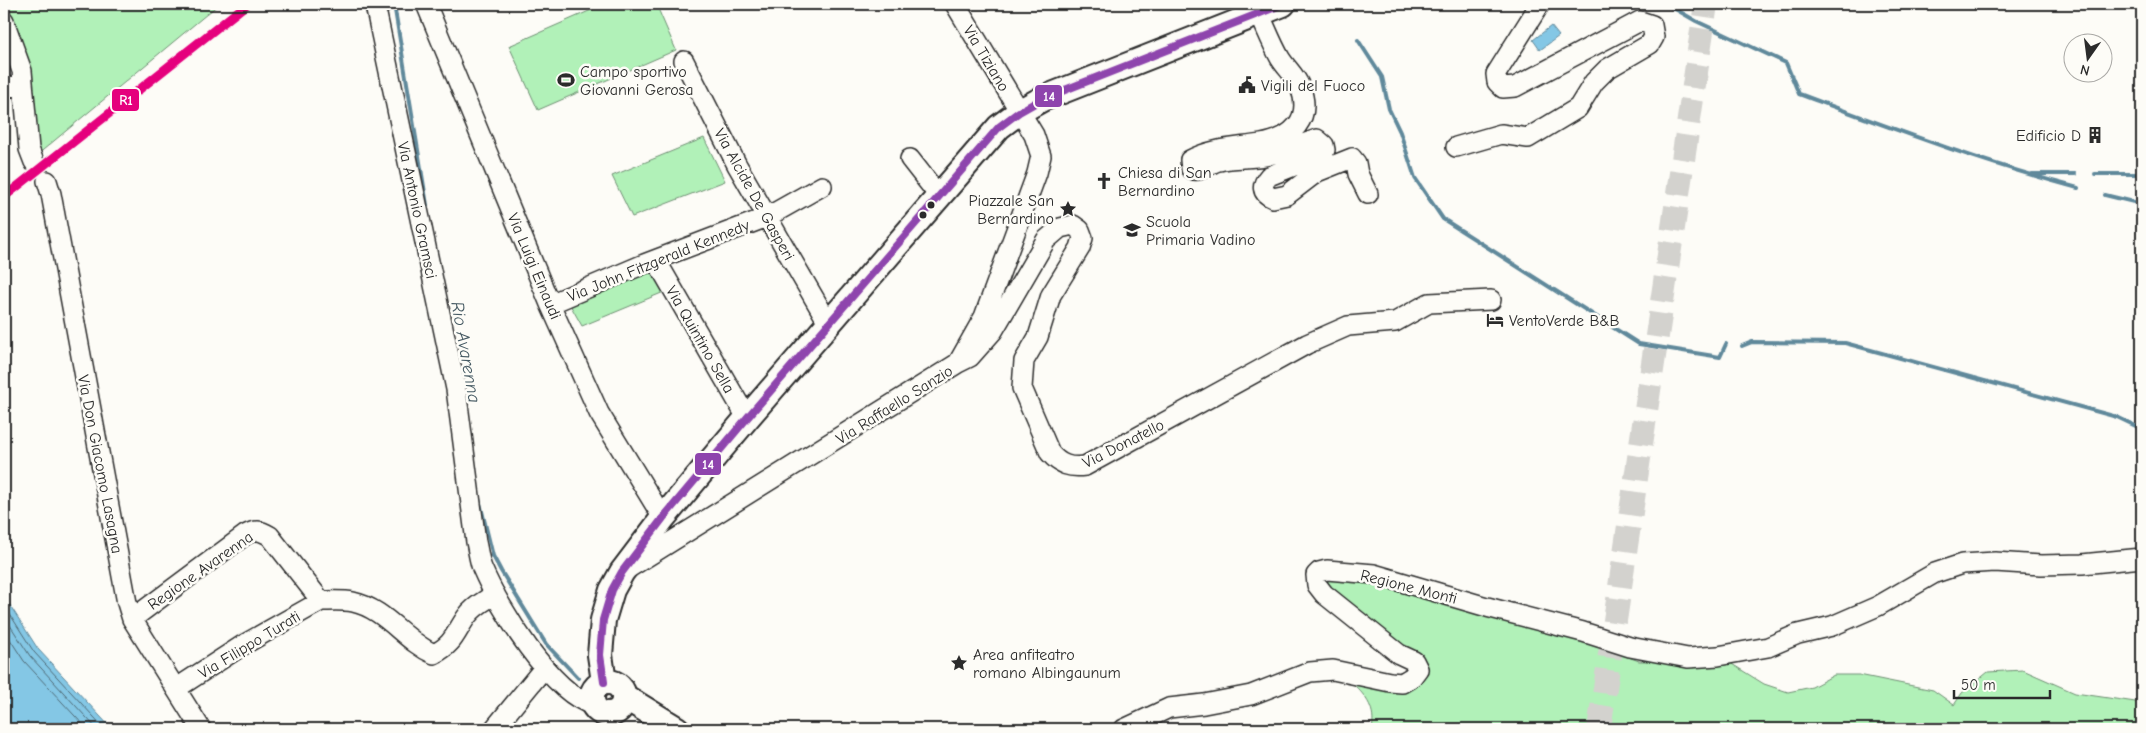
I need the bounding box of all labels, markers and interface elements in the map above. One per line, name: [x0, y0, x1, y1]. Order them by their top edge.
street label: Via Tiziano: [959, 22, 1013, 95]
north arrow: [2064, 32, 2114, 82]
text: N: [2078, 61, 2091, 79]
place label: Campo sportivo Giovanni Gerosa: [580, 63, 693, 99]
sports icon: Campo sportivo Giovanni Gerosa: [556, 70, 576, 90]
public building icon: Vigili del Fuoco: [1237, 75, 1257, 95]
place label: Vigili del Fuoco: [1261, 77, 1365, 95]
line badge: 14: [1034, 84, 1063, 108]
line badge: R1: [111, 88, 140, 112]
text: 14: [1043, 88, 1055, 105]
text: R1: [119, 92, 133, 109]
street label: Via Alcide De Gasperi: [710, 125, 798, 264]
building icon: Edificio D: [2085, 125, 2105, 145]
place label: Edificio D: [2016, 127, 2081, 145]
street label: Via Antonio Gramsci: [394, 140, 440, 280]
place label: Chiesa di San Bernardino: [1118, 164, 1212, 200]
church icon: Chiesa di San Bernardino: [1094, 171, 1114, 191]
place label: Piazzale San Bernardino: [969, 192, 1054, 228]
place icon: Piazzale San Bernardino: [1058, 199, 1078, 219]
unlabelled marker: [926, 200, 936, 210]
unlabelled marker: [918, 210, 928, 220]
street label: Via Luigi Einaudi: [504, 211, 565, 322]
place label: Scuola Primaria Vadino: [1146, 213, 1255, 249]
street label: Via John Fitzgerald Kennedy: [565, 216, 753, 306]
school or university icon: Scuola Primaria Vadino: [1122, 220, 1142, 240]
street label: Via Quintino Sella: [662, 283, 738, 396]
water label: Rio Avarenna: [446, 300, 485, 404]
hotel icon: VentoVerde B&B: [1485, 310, 1505, 330]
place label: VentoVerde B&B: [1509, 312, 1620, 330]
street label: Via Raffaello Sanzio: [833, 362, 956, 448]
street label: Via Don Giacomo Lasagna: [74, 373, 126, 555]
street label: Via Donatello: [1080, 416, 1167, 472]
line badge: 14: [694, 452, 722, 476]
text: 14: [702, 456, 714, 473]
street label: Regione Avarenna: [145, 528, 257, 614]
street label: Regione Monti: [1359, 566, 1459, 608]
street label: Via Filippo Turati: [195, 607, 304, 682]
place label: Area anfiteatro romano Albingaunum: [973, 646, 1121, 682]
place icon: Area anfiteatro romano Albingaunum: [949, 653, 969, 673]
scale bar: [1954, 668, 2050, 700]
text: 50 m: [1961, 676, 1996, 694]

